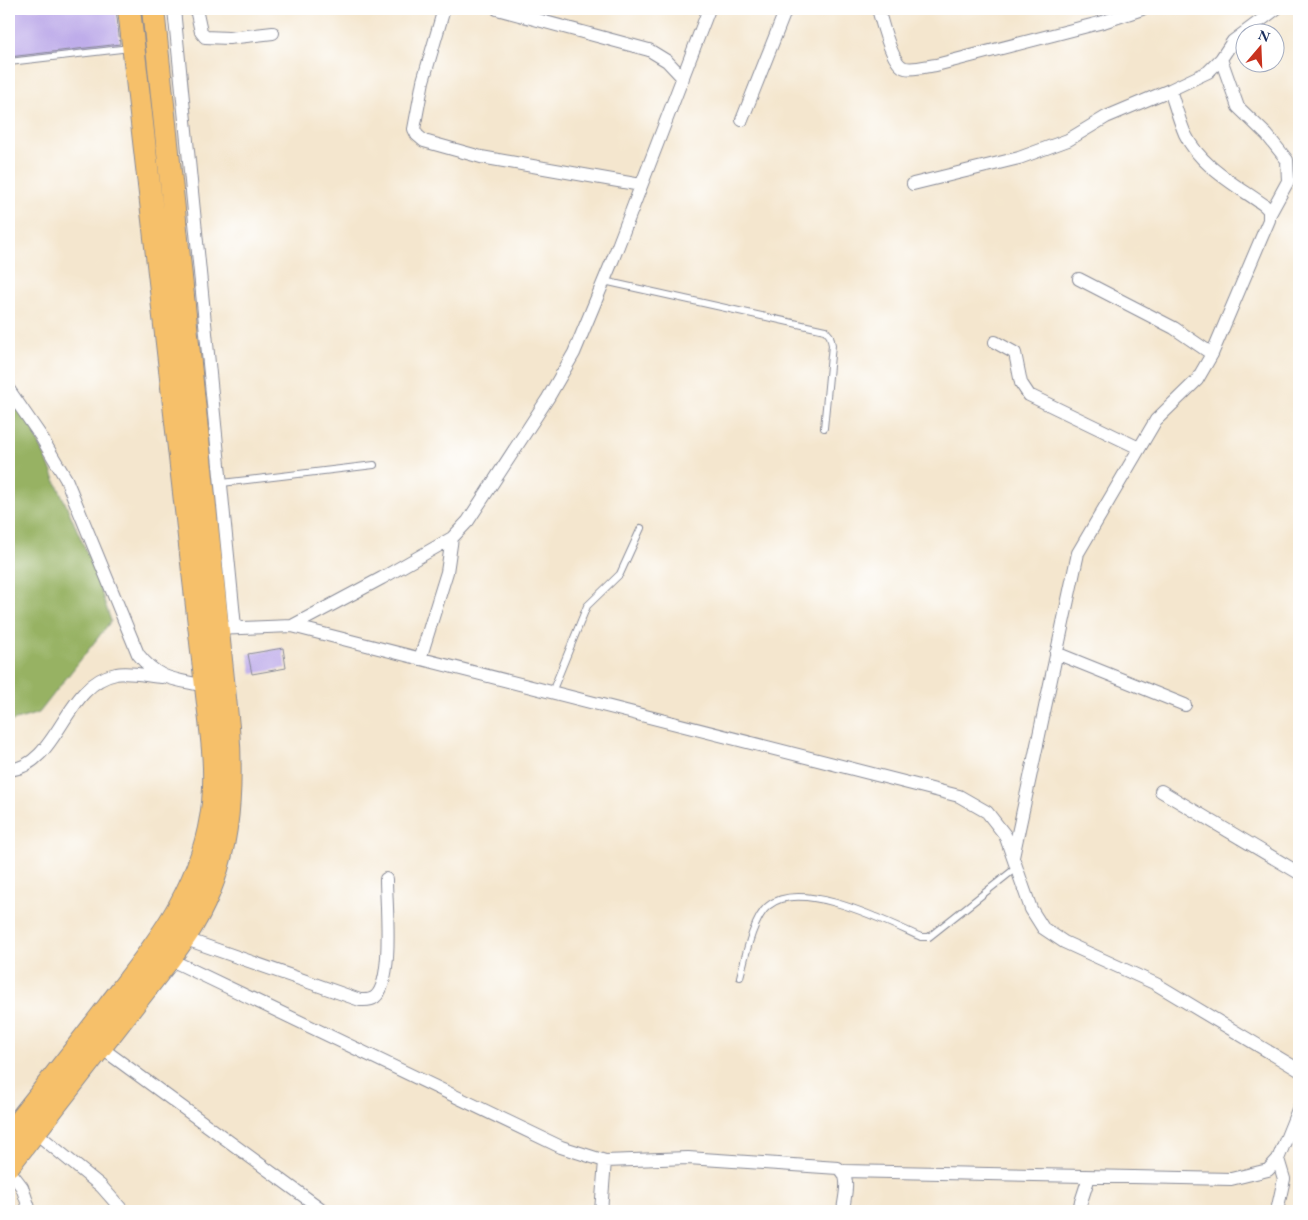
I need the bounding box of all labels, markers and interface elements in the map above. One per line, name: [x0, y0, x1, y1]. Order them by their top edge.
north arrow: [1236, 22, 1286, 72]
text: N: [1256, 25, 1273, 46]

